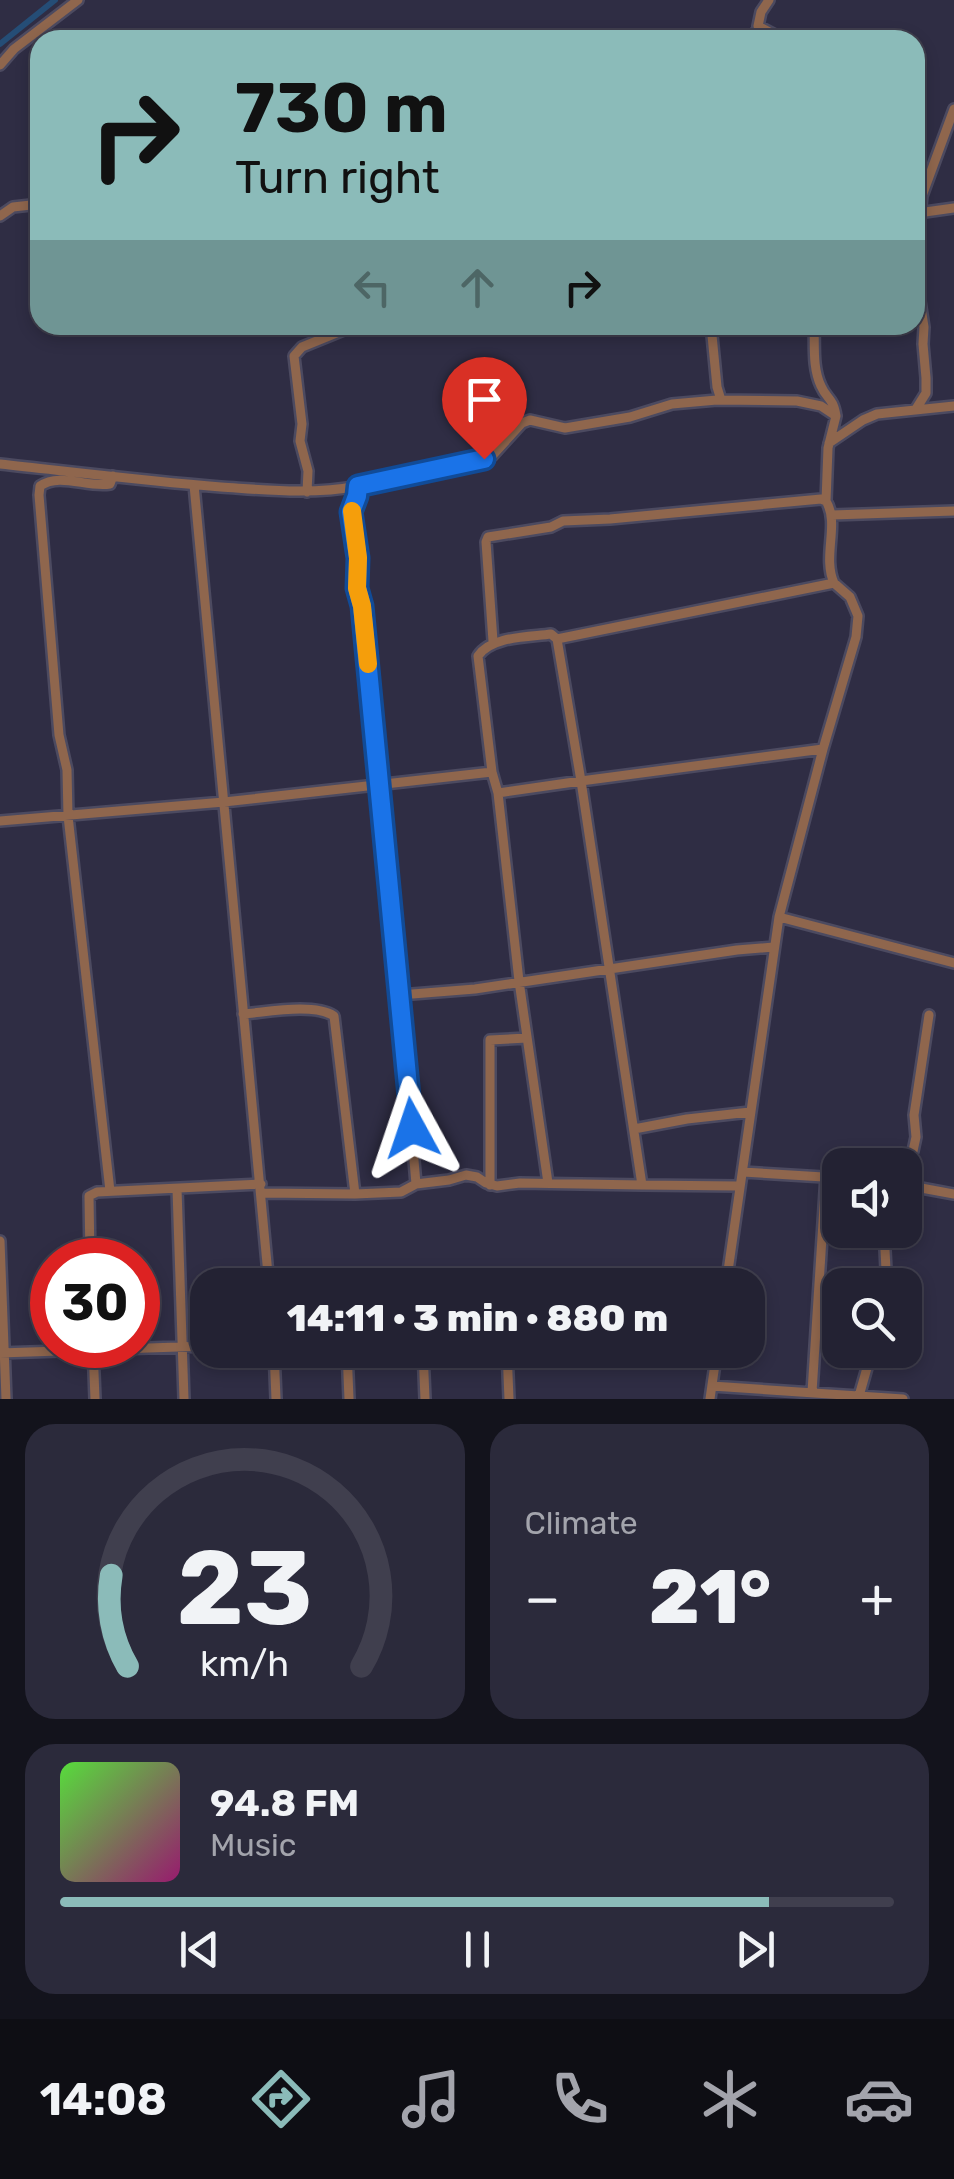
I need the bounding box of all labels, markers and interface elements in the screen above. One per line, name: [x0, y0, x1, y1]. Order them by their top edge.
text: 730 m: [235, 67, 448, 150]
icon: right: [70, 70, 200, 200]
text: Turn right: [235, 151, 439, 204]
icon: left: [345, 260, 400, 315]
icon: ahead: [450, 260, 505, 315]
icon: right: [555, 260, 610, 315]
pin: [442, 357, 527, 460]
icon: arrive: [457, 372, 512, 427]
position arrow: [360, 1076, 464, 1180]
map controls: [822, 1148, 922, 1368]
button: sound: [822, 1148, 922, 1248]
speed limit sign: 30: [30, 1238, 160, 1368]
button: search: [822, 1268, 922, 1368]
text: 14:11 · 3 min · 880 m: [287, 1295, 668, 1341]
text: Climate: [525, 1504, 638, 1542]
text: 23: [177, 1527, 313, 1650]
text: 21°: [649, 1553, 771, 1642]
text: −: [525, 1566, 560, 1631]
text: +: [860, 1566, 894, 1631]
text: km/h: [200, 1643, 289, 1685]
text: 94.8 FM: [210, 1780, 359, 1826]
text: Music: [210, 1826, 296, 1864]
icon: previous: [172, 1922, 227, 1977]
icon: pause: [450, 1922, 505, 1977]
icon: next: [728, 1922, 783, 1977]
icon: directions: [246, 2064, 316, 2134]
icon: music: [396, 2064, 466, 2134]
icon: phone: [545, 2064, 615, 2134]
icon: climate: [695, 2064, 765, 2134]
icon: car: [844, 2064, 914, 2134]
text: 14:08: [40, 2073, 167, 2126]

